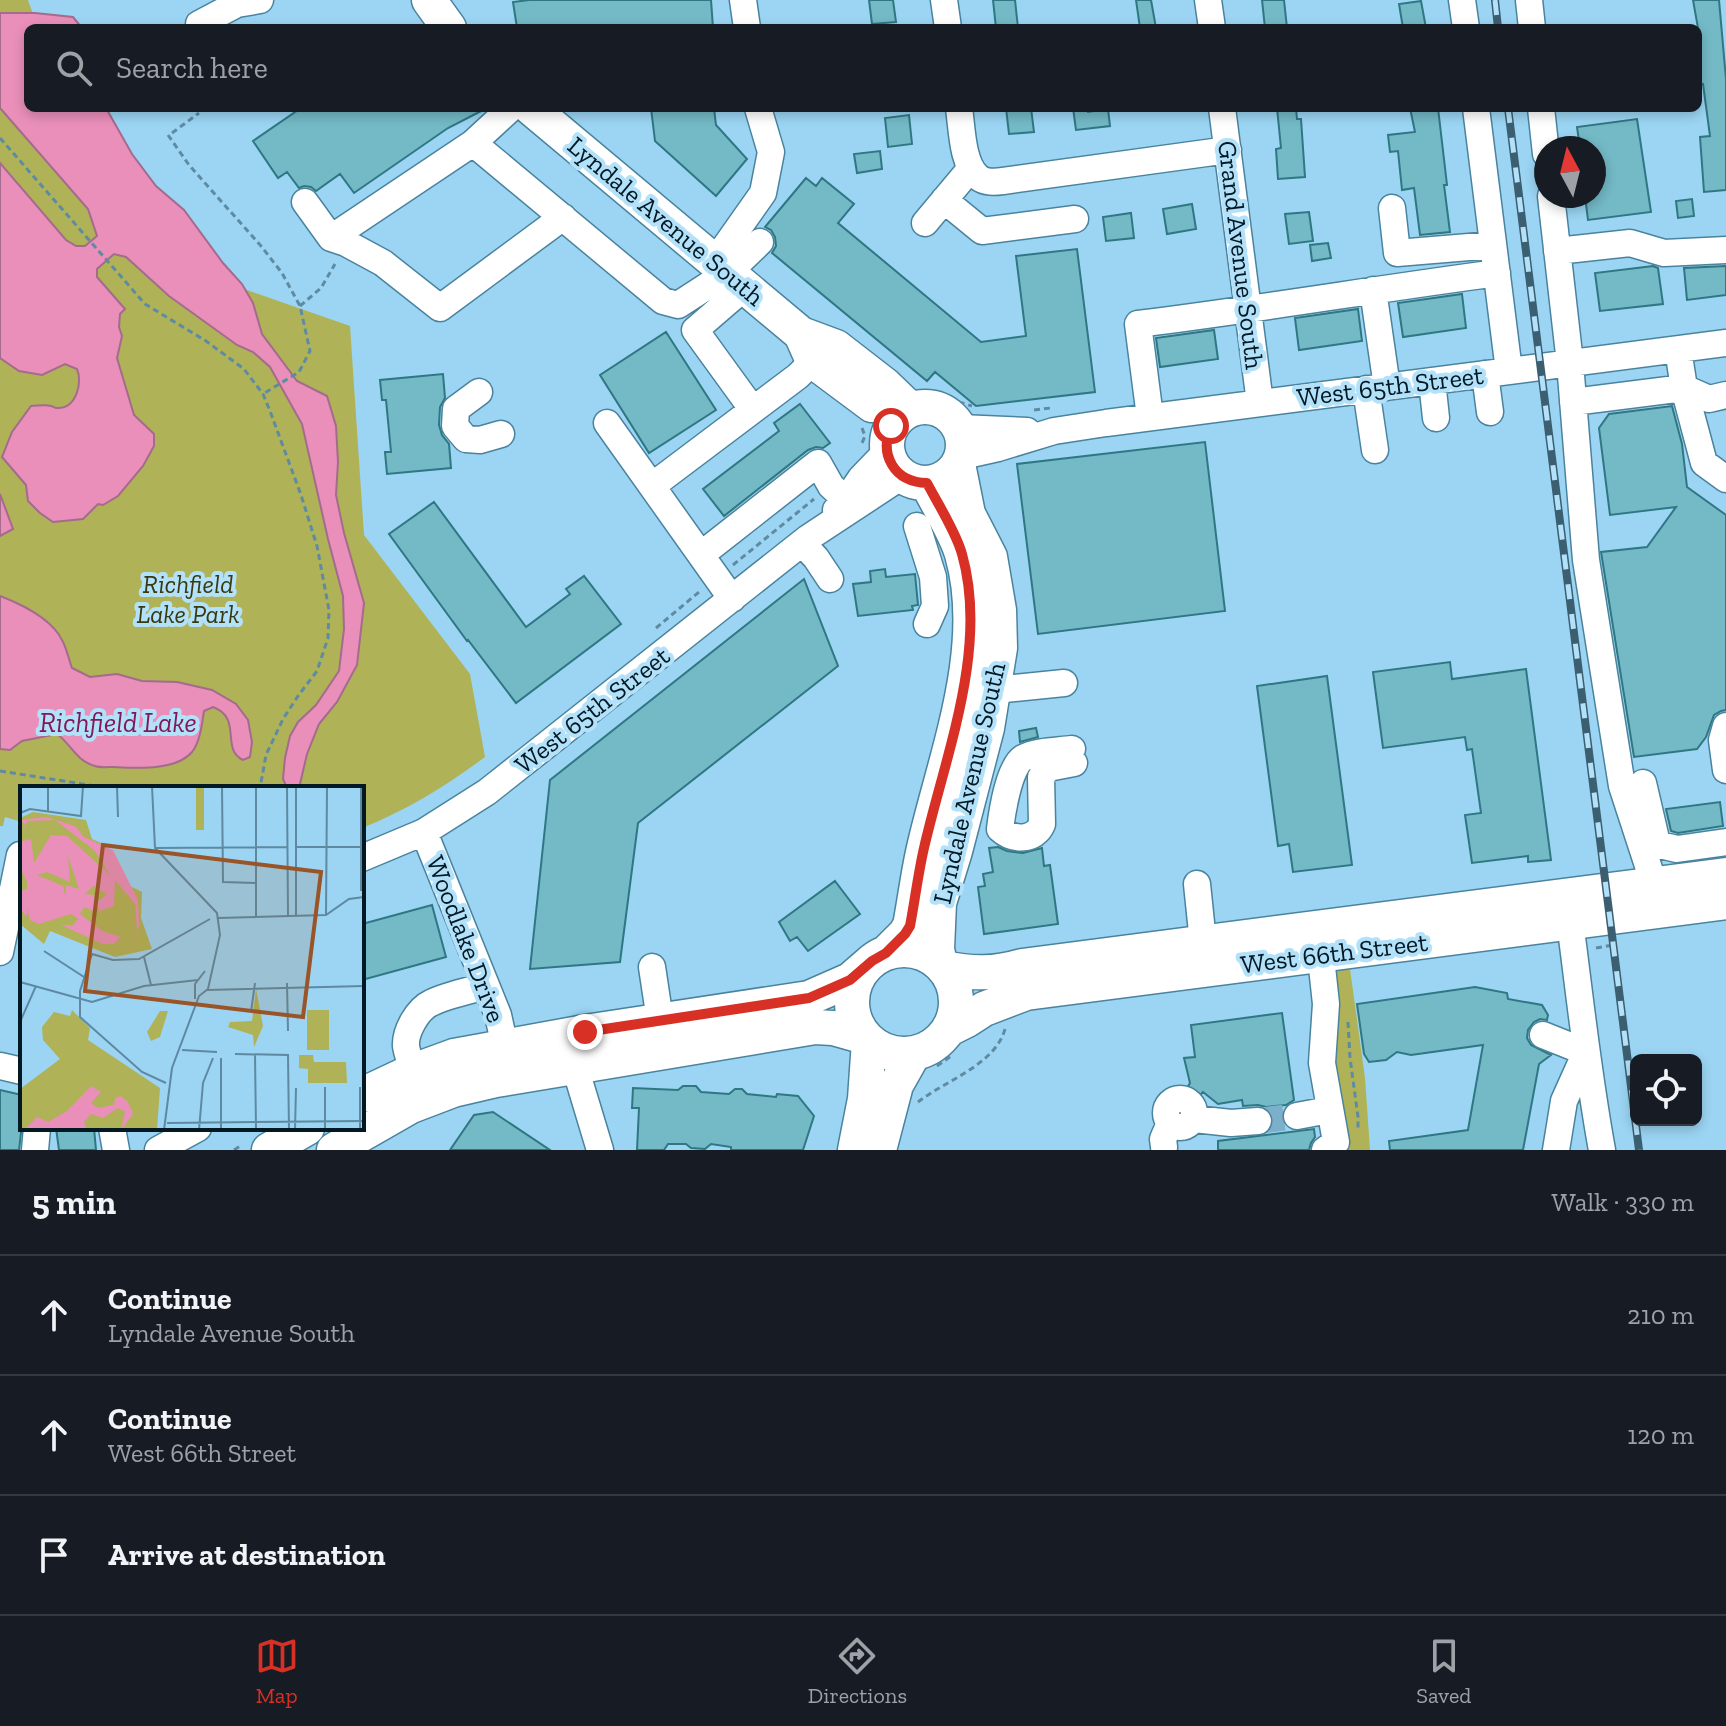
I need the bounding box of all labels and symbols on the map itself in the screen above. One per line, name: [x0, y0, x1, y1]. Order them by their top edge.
street label: Lyndale Avenue South: [561, 129, 771, 313]
north arrow: [1534, 136, 1606, 208]
street label: Grand Avenue South: [1211, 139, 1271, 372]
street label: West 65th Street: [1295, 359, 1485, 413]
route start: [873, 408, 909, 444]
park label: Richfield Lake Park: [136, 568, 240, 630]
street label: West 65th Street: [508, 639, 676, 780]
street label: Lyndale Avenue South: [926, 659, 1012, 907]
water label: Richfield Lake: [39, 706, 197, 739]
inset map: [20, 786, 364, 1130]
street label: Woodlake Drive: [420, 851, 512, 1027]
street label: West 66th Street: [1239, 926, 1430, 980]
route end: [567, 1014, 603, 1050]

